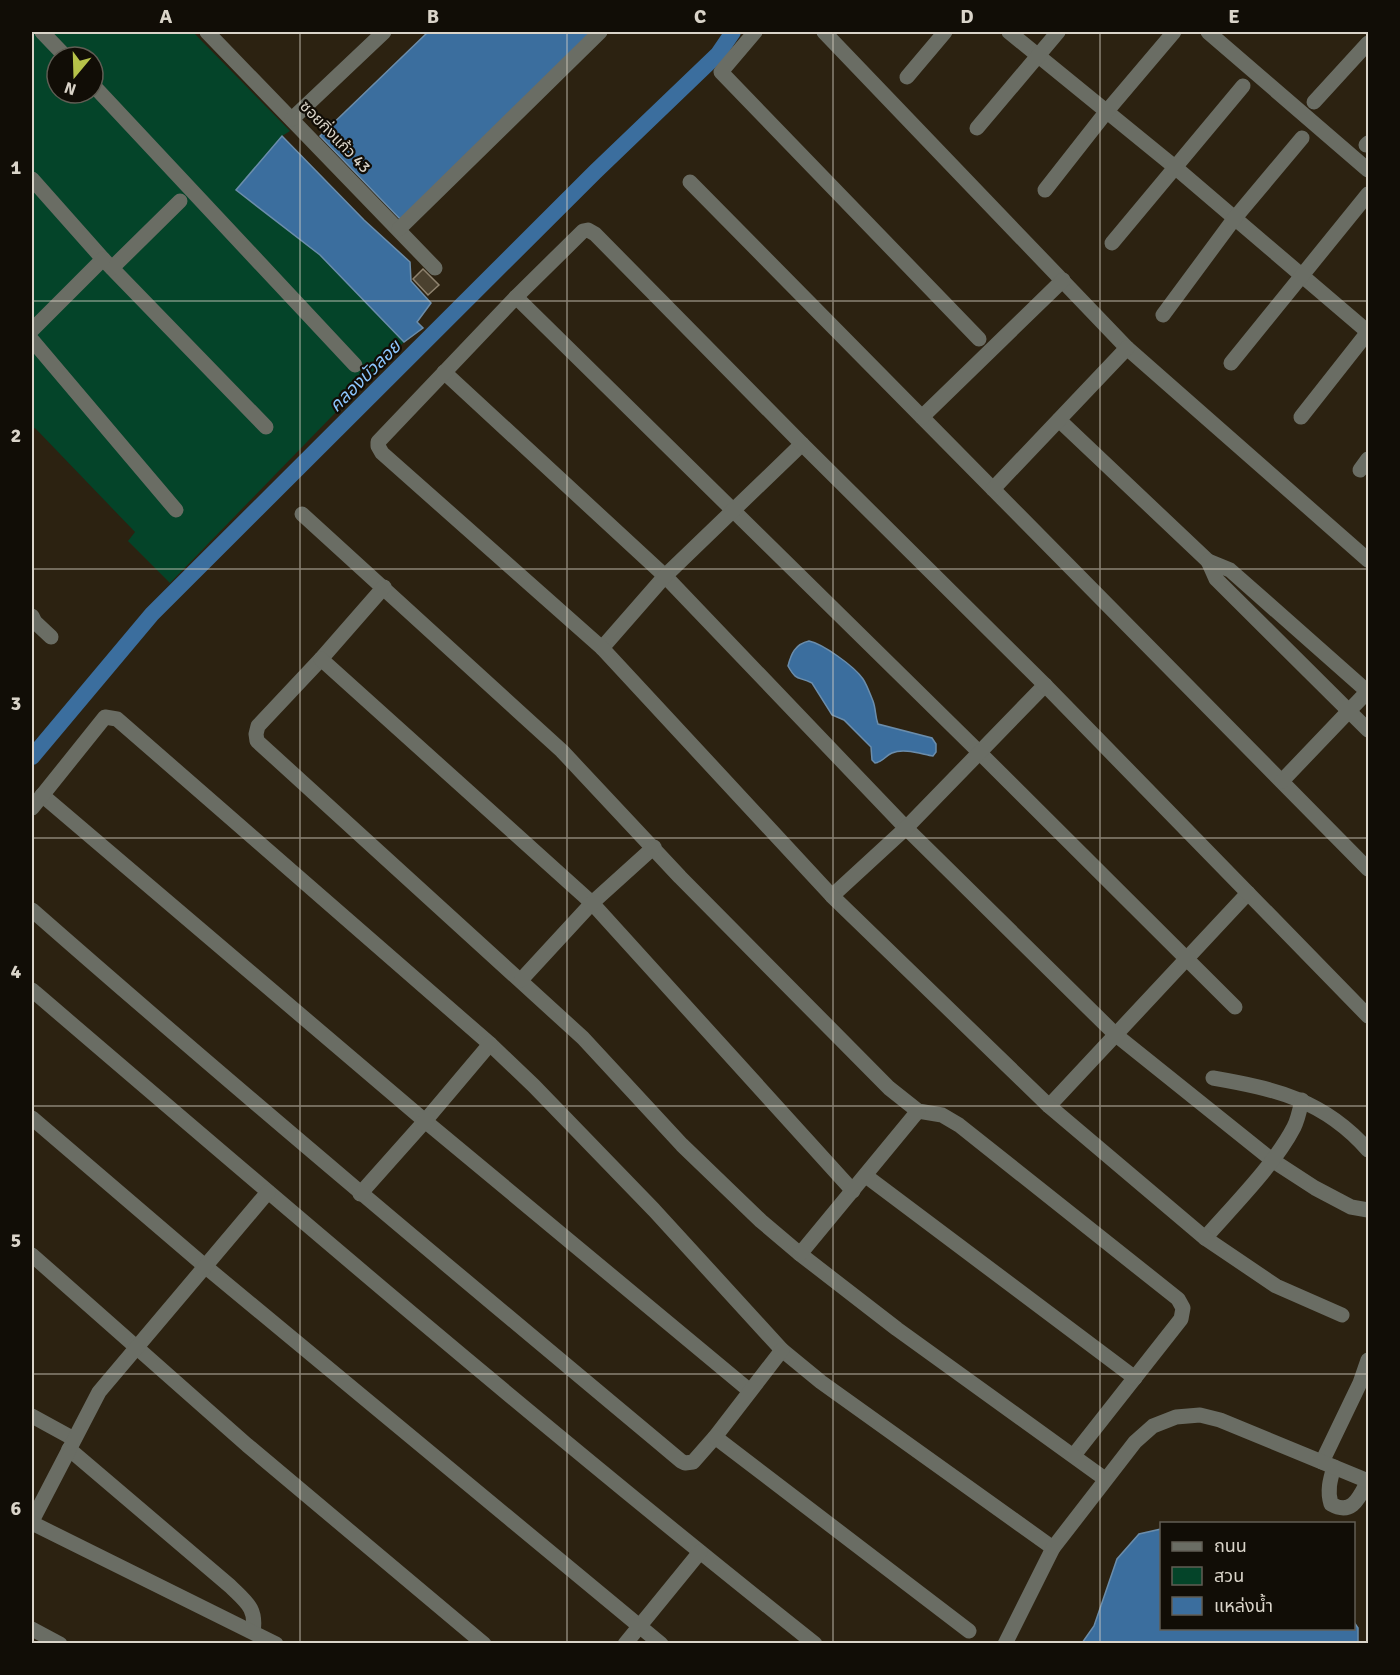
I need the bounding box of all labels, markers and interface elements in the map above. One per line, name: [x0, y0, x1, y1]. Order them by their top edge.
text: A: [160, 4, 173, 29]
text: B: [427, 4, 439, 29]
text: C: [694, 4, 706, 29]
text: D: [960, 4, 974, 29]
text: E: [1228, 4, 1240, 29]
north arrow: [45, 45, 105, 105]
text: N: [62, 77, 79, 100]
street label: ซอยกิ่งแก้ว 43: [295, 96, 375, 177]
text: 1: [11, 155, 22, 180]
water label: คลองบัวลอย: [325, 335, 406, 416]
text: 2: [11, 423, 21, 448]
text: 3: [11, 691, 21, 716]
text: 4: [11, 959, 22, 984]
text: 5: [11, 1228, 21, 1253]
text: 6: [11, 1496, 22, 1521]
legend: [1160, 1522, 1355, 1630]
text: ถนน: [1214, 1535, 1247, 1557]
text: สวน: [1214, 1565, 1244, 1587]
text: แหล่งน้ำ: [1214, 1593, 1273, 1617]

